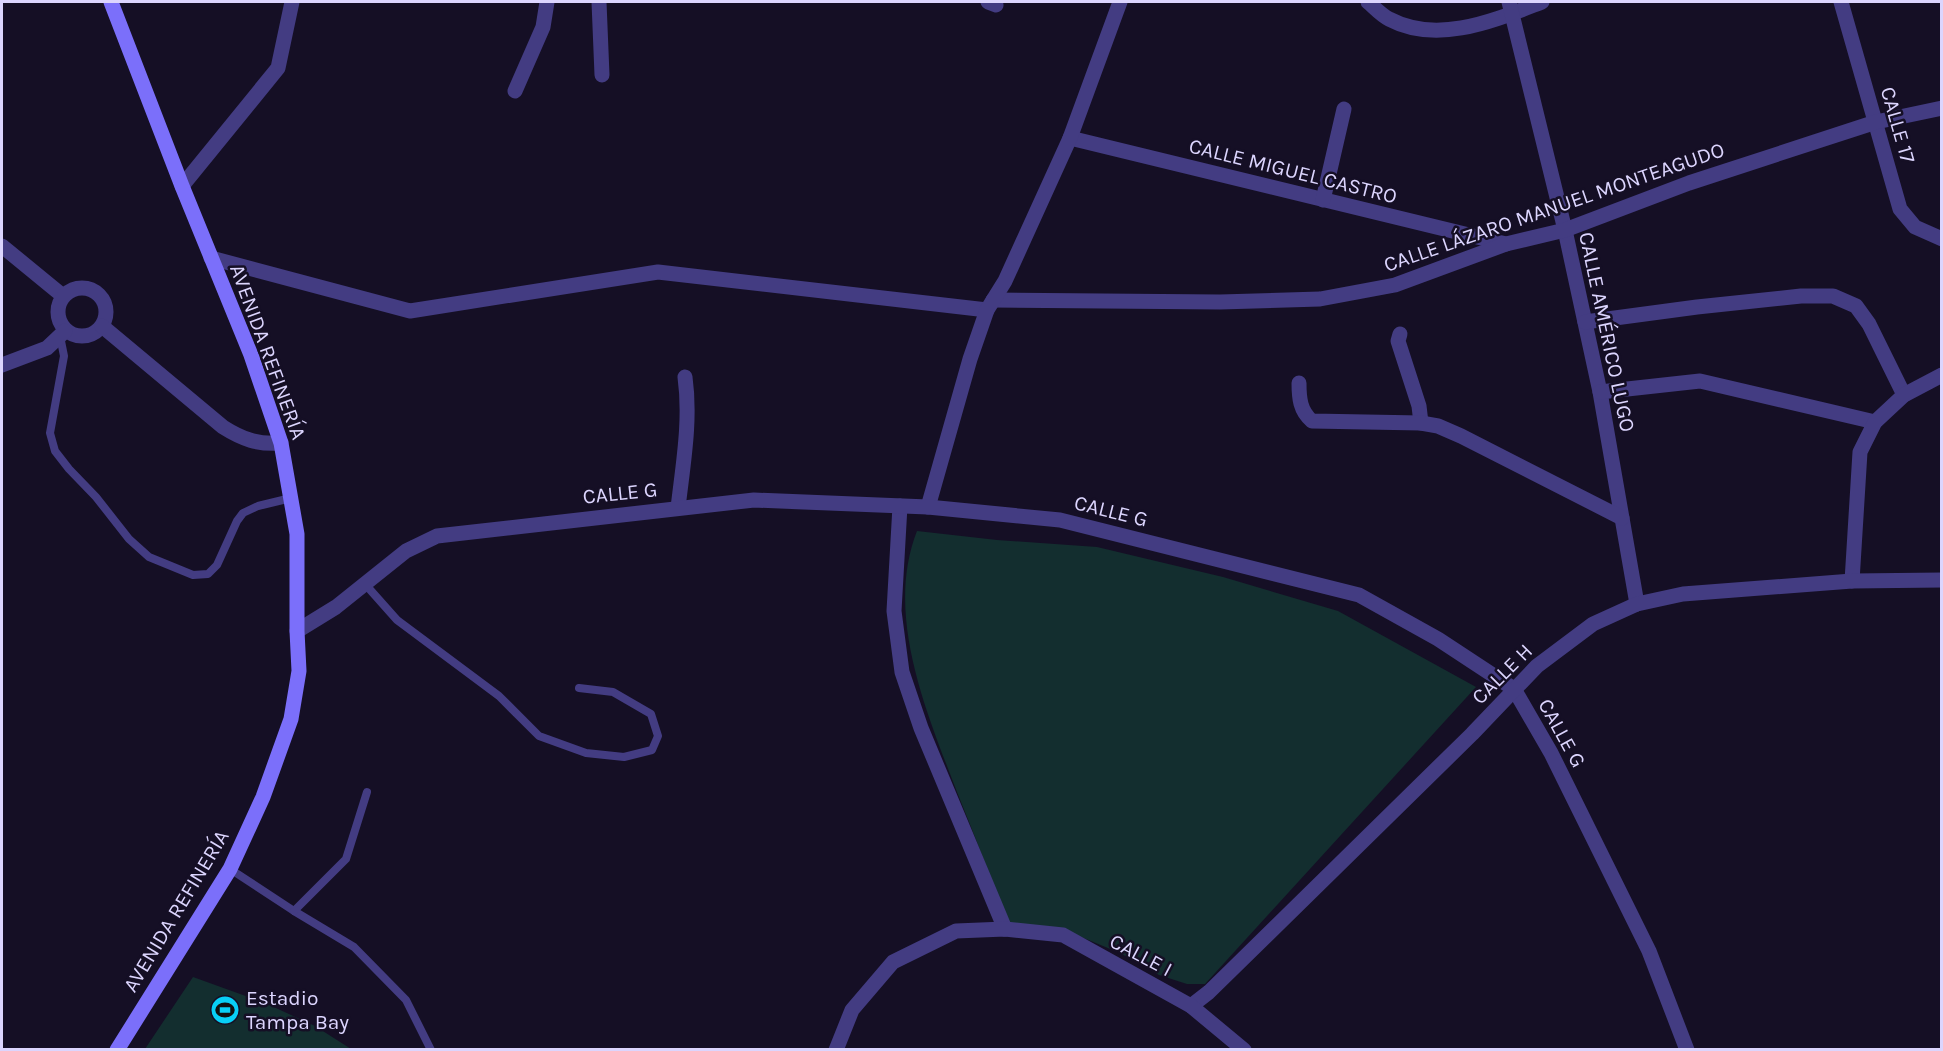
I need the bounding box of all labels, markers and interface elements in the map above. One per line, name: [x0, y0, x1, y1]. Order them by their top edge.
street label: CALLE 17: [1876, 84, 1920, 166]
street label: CALLE MIGUEL CASTRO: [1187, 134, 1399, 208]
street label: CALLE LÁZARO MANUEL MONTEAGUDO: [1381, 137, 1727, 277]
street label: CALLE AMÉRICO LUGO: [1574, 230, 1640, 434]
street label: AVENIDA REFINERÍA: [225, 261, 311, 443]
street label: CALLE G: [582, 477, 658, 509]
street label: CALLE G: [1072, 490, 1150, 532]
street label: CALLE H: [1467, 639, 1537, 709]
street label: CALLE G: [1533, 694, 1591, 772]
street label: AVENIDA REFINERÍA: [118, 826, 234, 996]
street label: CALLE I: [1106, 929, 1176, 981]
place label: Estadio Tampa Bay: [246, 986, 349, 1034]
sports icon: Estadio Tampa Bay: [209, 994, 241, 1026]

